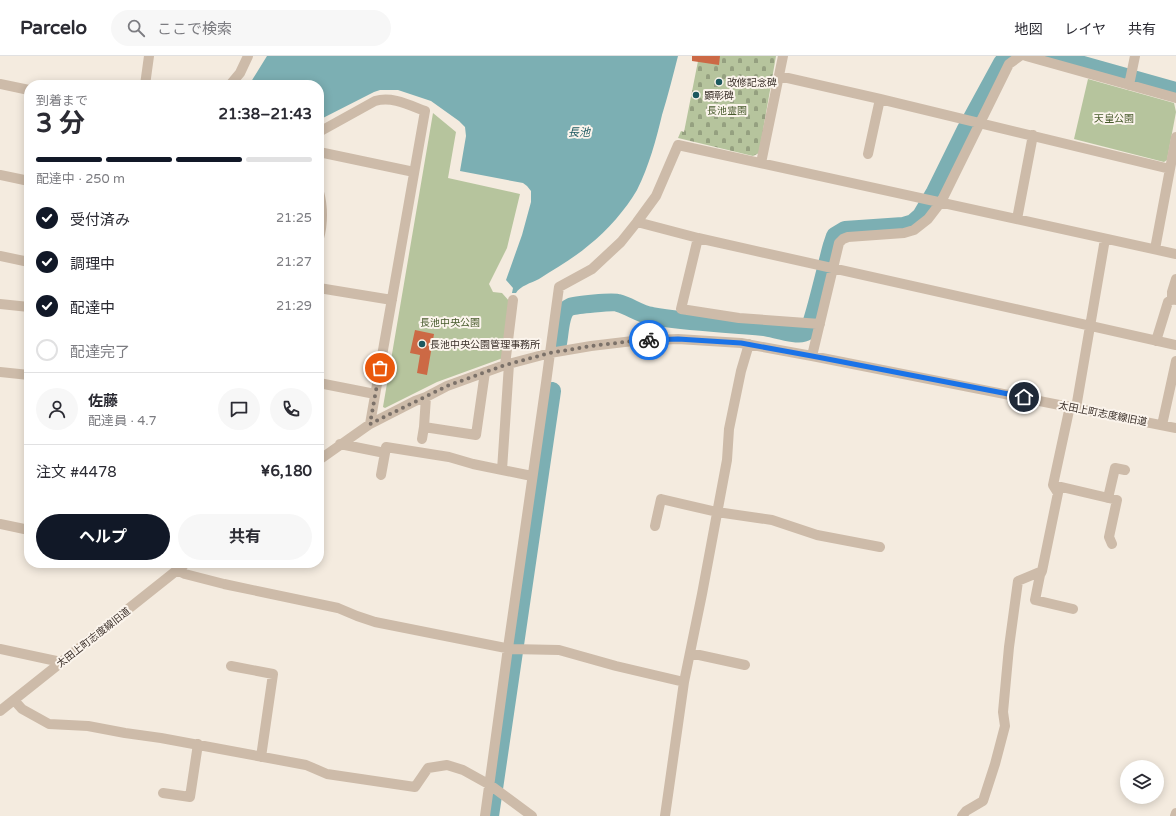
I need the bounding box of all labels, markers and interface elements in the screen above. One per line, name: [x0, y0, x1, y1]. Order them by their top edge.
search box: [111, 10, 391, 46]
text: Parcelo: [20, 17, 87, 39]
icon: search: [125, 17, 147, 39]
text: ここで検索: [157, 20, 232, 38]
text: 地図: [1014, 21, 1042, 38]
text: レイヤ: [1064, 21, 1106, 38]
text: 共有: [1128, 21, 1156, 38]
marker: 改修記念碑: [714, 77, 724, 87]
place label: 改修記念碑: [727, 77, 777, 89]
marker: 顕彰碑: [691, 90, 701, 100]
place label: 顕彰碑: [704, 90, 734, 102]
text: 到着まで: [36, 93, 88, 109]
text: 21:38–21:43: [219, 105, 312, 123]
park label: 長池霊園: [707, 105, 747, 117]
text: 3 分: [36, 108, 85, 139]
park label: 天皇公園: [1094, 113, 1134, 125]
water label: 長池: [568, 126, 591, 139]
text: 配達中 · 250 m: [36, 171, 125, 187]
icon: check: [36, 207, 58, 229]
text: 21:25: [276, 210, 312, 226]
text: 受付済み: [70, 211, 130, 229]
icon: check: [36, 251, 58, 273]
text: 21:27: [276, 254, 312, 270]
text: 調理中: [70, 255, 115, 273]
icon: check: [36, 295, 58, 317]
text: 21:29: [276, 298, 312, 314]
text: 配達中: [70, 299, 115, 317]
park label: 長池中央公園: [420, 317, 480, 329]
courier: [629, 320, 669, 360]
icon: bike: [638, 329, 660, 351]
marker: 長池中央公園管理事務所: [417, 339, 427, 349]
place label: 長池中央公園管理事務所: [430, 339, 540, 351]
text: 配達完了: [70, 343, 130, 361]
pin: [363, 351, 397, 385]
icon: bag: [369, 357, 391, 379]
pin: [1007, 380, 1041, 414]
icon: home: [1013, 386, 1035, 408]
button: person: [36, 388, 78, 430]
button: chat: [218, 388, 260, 430]
button: phone: [270, 388, 312, 430]
text: 佐藤: [88, 392, 118, 410]
street label: 太田上町志度線旧道: [1057, 400, 1148, 428]
text: 配達員 · 4.7: [88, 413, 157, 429]
text: ¥6,180: [261, 462, 312, 480]
text: 注文 #4478: [36, 463, 117, 481]
button: ヘルプ: [36, 514, 170, 560]
button: 共有: [178, 514, 312, 560]
street label: 太田上町志度線旧道: [54, 605, 133, 670]
map controls: [1120, 760, 1164, 804]
button: layers: [1120, 760, 1164, 804]

